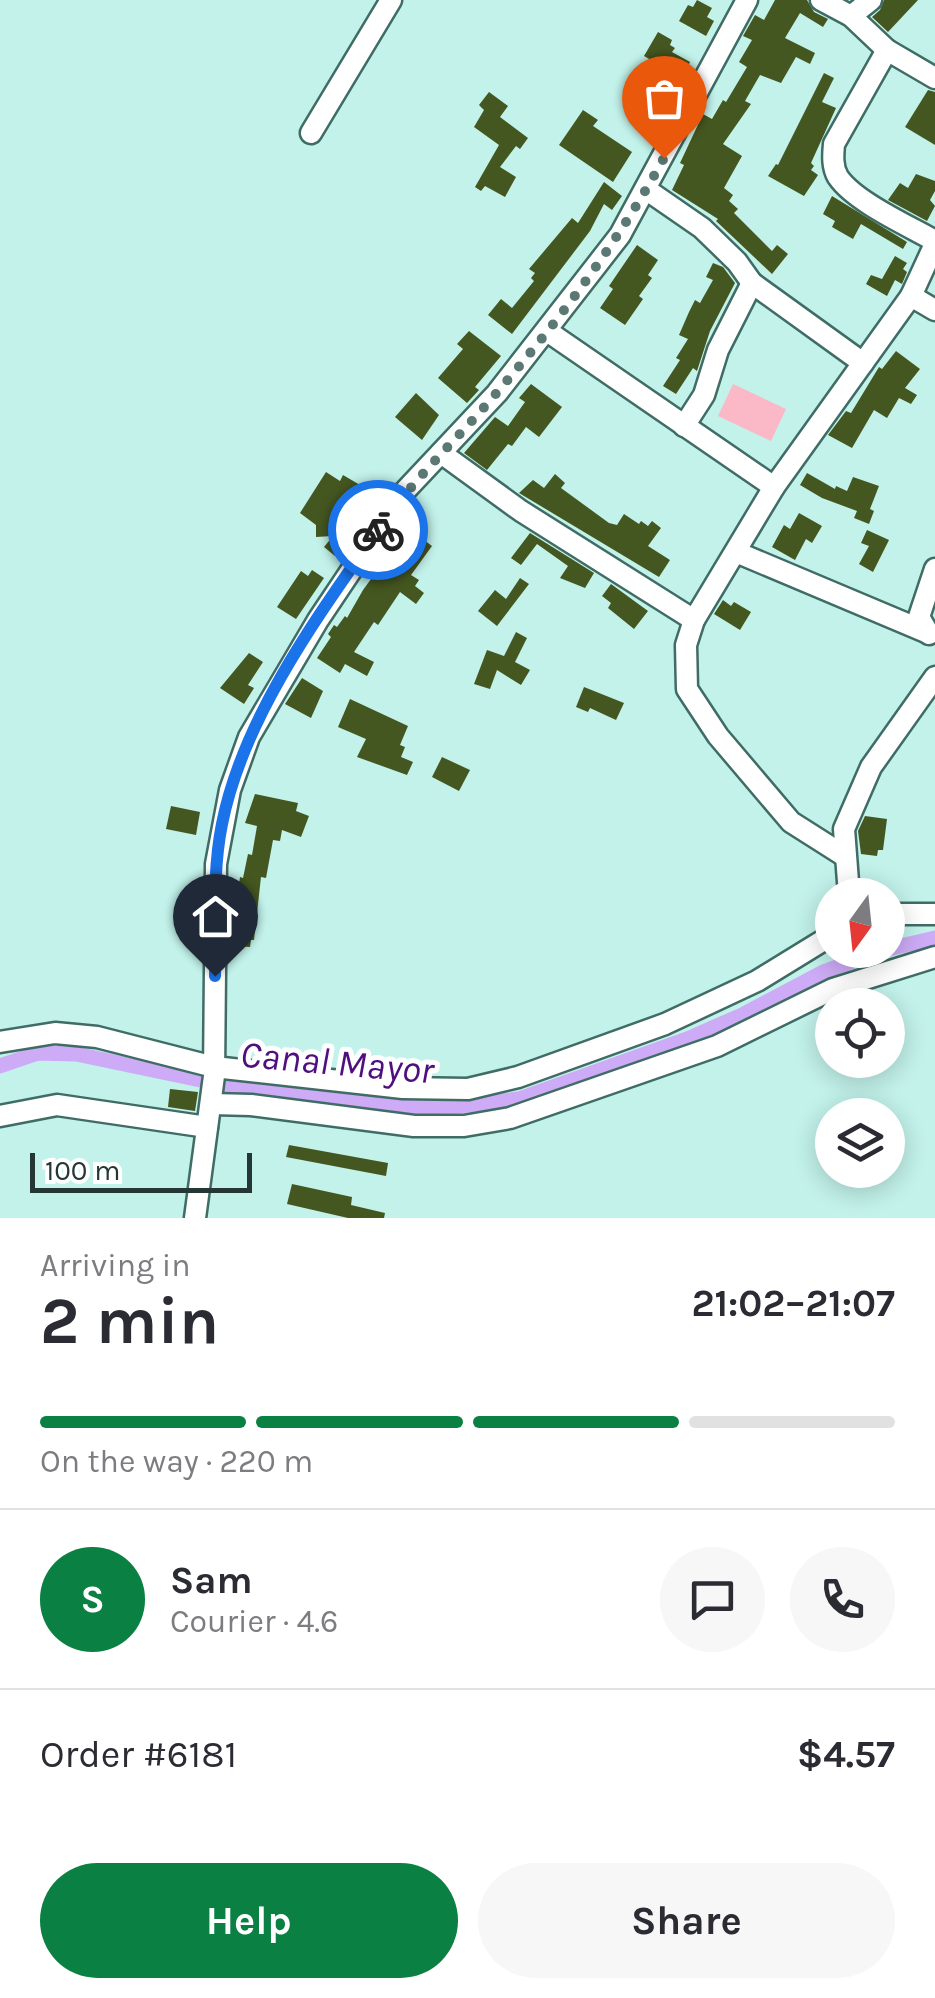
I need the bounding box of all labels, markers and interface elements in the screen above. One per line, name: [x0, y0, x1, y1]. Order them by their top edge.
pin: [622, 56, 707, 159]
icon: bag: [637, 71, 692, 126]
courier: [328, 480, 428, 580]
icon: bike: [351, 503, 406, 558]
pin: [173, 874, 258, 977]
north arrow: [815, 878, 905, 968]
map controls: [815, 878, 905, 1188]
icon: home: [188, 889, 243, 944]
button: locate: [815, 988, 905, 1078]
water label: Canal Mayor: [238, 1032, 438, 1094]
button: layers: [815, 1098, 905, 1188]
scale bar: [30, 1148, 252, 1192]
text: 100 m: [45, 1154, 120, 1187]
text: Arriving in: [40, 1247, 191, 1284]
text: 21:02–21:07: [692, 1281, 895, 1326]
text: 2 min: [40, 1283, 219, 1359]
text: On the way · 220 m: [40, 1443, 313, 1480]
button: chat: [660, 1547, 765, 1652]
button: phone: [790, 1547, 895, 1652]
text: Sam: [170, 1558, 253, 1603]
text: S: [80, 1577, 105, 1622]
text: Courier · 4.6: [170, 1603, 338, 1640]
text: Order #6181: [40, 1732, 237, 1777]
text: $4.57: [797, 1732, 895, 1777]
button: Help: [40, 1863, 458, 1978]
button: Share: [478, 1863, 895, 1978]

